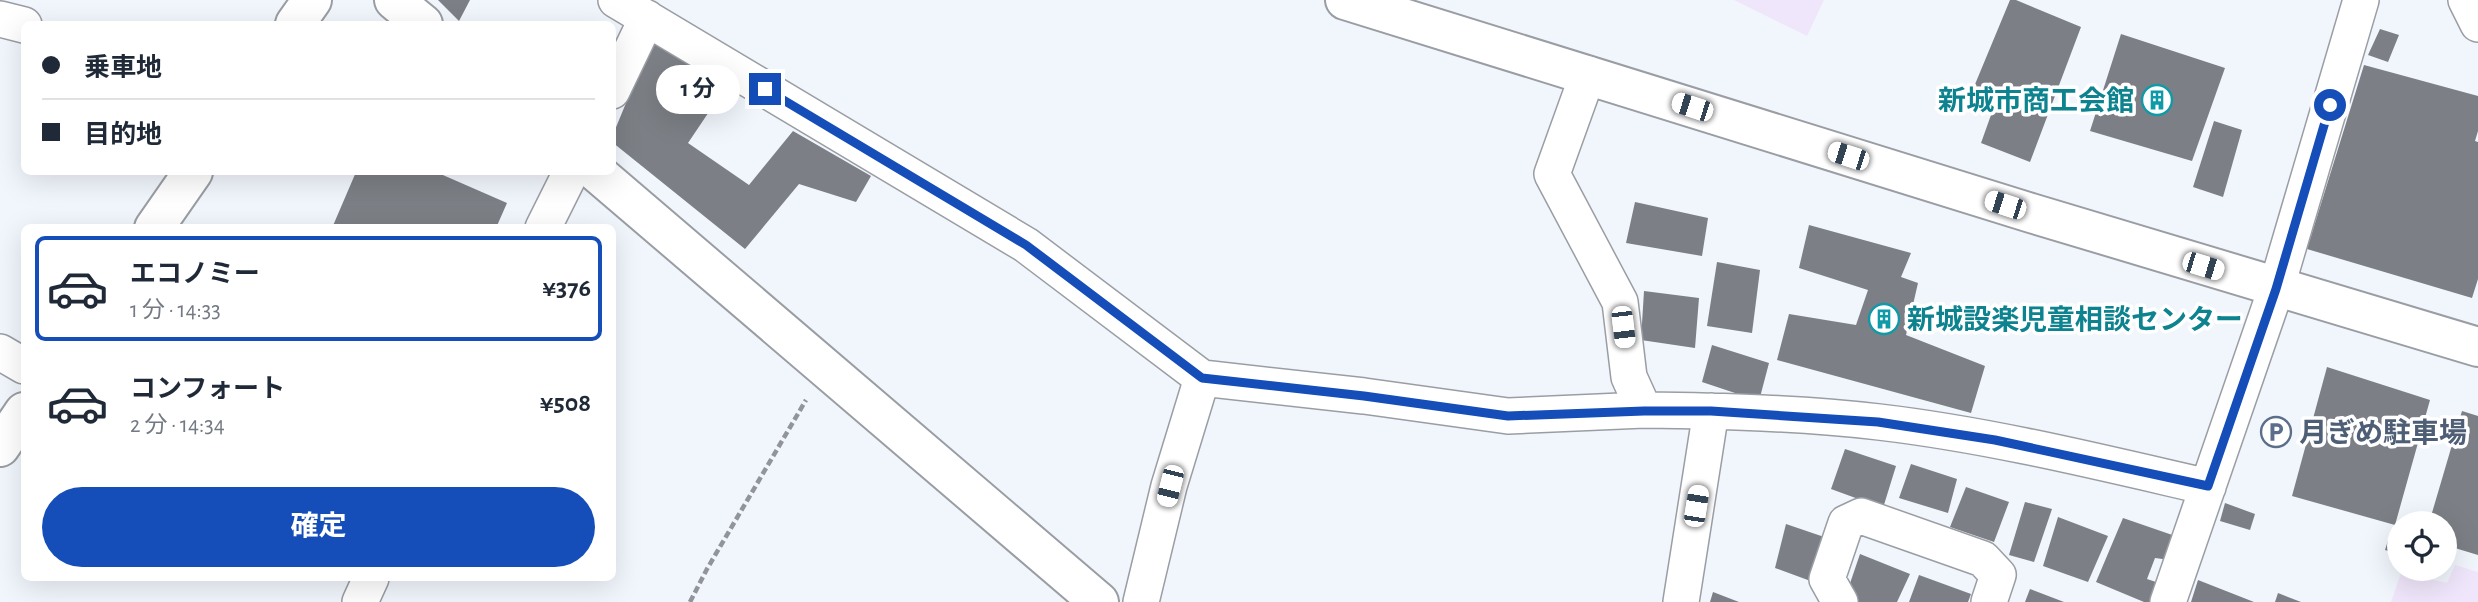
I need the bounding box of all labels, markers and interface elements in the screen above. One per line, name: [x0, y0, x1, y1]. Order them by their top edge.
text: 乗車地: [84, 55, 162, 81]
callout: 1 分: [656, 64, 740, 114]
route end: [749, 73, 781, 105]
text: 1 分: [681, 78, 715, 101]
building icon: 新城市商工会館: [2140, 83, 2174, 117]
place label: 新城市商工会館: [1938, 86, 2134, 116]
route start: [2314, 89, 2346, 121]
car: [1669, 91, 1716, 123]
text: 目的地: [84, 122, 162, 148]
car: [1825, 140, 1872, 172]
car: [1982, 189, 2029, 221]
car: [2180, 250, 2227, 282]
icon: car: [46, 257, 109, 320]
text: エコノミー: [130, 261, 260, 287]
text: ¥376: [542, 275, 591, 301]
text: 1 分 · 14:33: [130, 299, 221, 322]
building icon: 新城設楽児童相談センター: [1867, 302, 1901, 336]
car: [1611, 305, 1636, 349]
place label: 新城設楽児童相談センター: [1907, 305, 2243, 335]
icon: car: [46, 372, 109, 435]
text: コンフォート: [130, 376, 285, 402]
text: ¥508: [540, 390, 591, 416]
text: 2 分 · 14:34: [130, 414, 225, 437]
parking icon: 月ぎめ駐車場: [2259, 415, 2293, 449]
place label: 月ぎめ駐車場: [2299, 418, 2467, 448]
car: [1155, 463, 1186, 509]
car: [1683, 484, 1710, 528]
button: 確定: [42, 487, 595, 567]
map controls: [2387, 511, 2457, 581]
button: locate: [2387, 511, 2457, 581]

